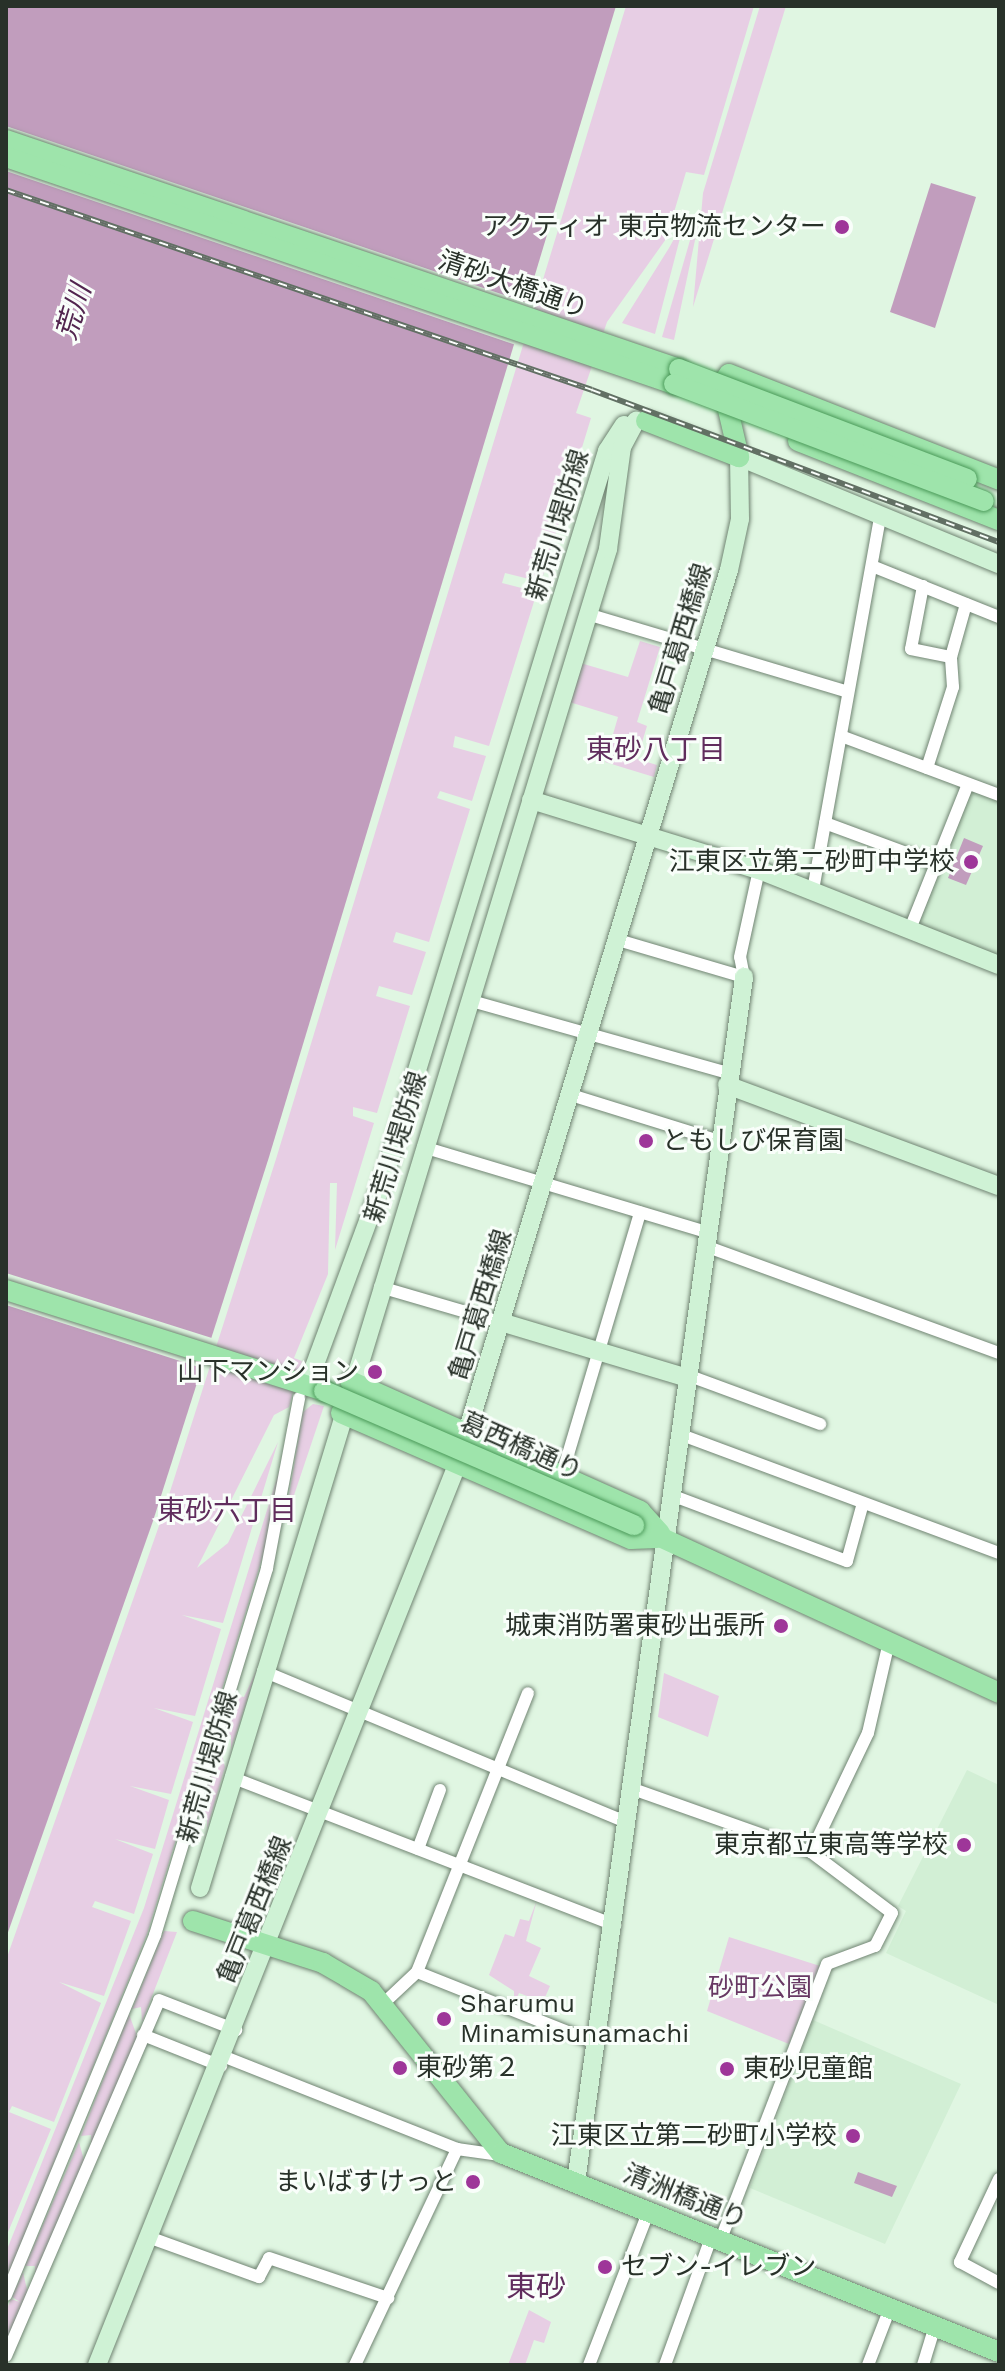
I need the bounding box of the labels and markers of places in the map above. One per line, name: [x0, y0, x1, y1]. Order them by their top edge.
place label: アクティオ 東京物流センター: [479, 211, 826, 243]
marker: アクティオ 東京物流センター: [833, 218, 851, 236]
place label: 江東区立第二砂町中学校: [669, 846, 955, 878]
marker: 江東区立第二砂町中学校: [962, 853, 980, 871]
place label: ともしび保育園: [662, 1125, 844, 1157]
marker: ともしび保育園: [637, 1132, 655, 1150]
place label: 山下マンション: [177, 1356, 359, 1388]
marker: 山下マンション: [366, 1363, 384, 1381]
place label: 城東消防署東砂出張所: [505, 1610, 765, 1642]
marker: 城東消防署東砂出張所: [772, 1617, 790, 1635]
place label: 東京都立東高等学校: [714, 1829, 948, 1861]
marker: 東京都立東高等学校: [955, 1836, 973, 1854]
place label: Sharumu Minamisunamachi: [460, 1988, 689, 2050]
marker: Sharumu Minamisunamachi: [435, 2010, 453, 2028]
place label: 東砂第２: [416, 2052, 520, 2084]
place label: 東砂児童館: [743, 2053, 873, 2085]
marker: 東砂第２: [391, 2059, 409, 2077]
marker: 東砂児童館: [718, 2060, 736, 2078]
place label: 江東区立第二砂町小学校: [551, 2120, 837, 2152]
marker: 江東区立第二砂町小学校: [844, 2127, 862, 2145]
place label: まいばすけっと: [275, 2166, 457, 2198]
marker: まいばすけっと: [464, 2173, 482, 2191]
place label: セブン-イレブン: [621, 2251, 816, 2283]
marker: セブン-イレブン: [596, 2258, 614, 2276]

